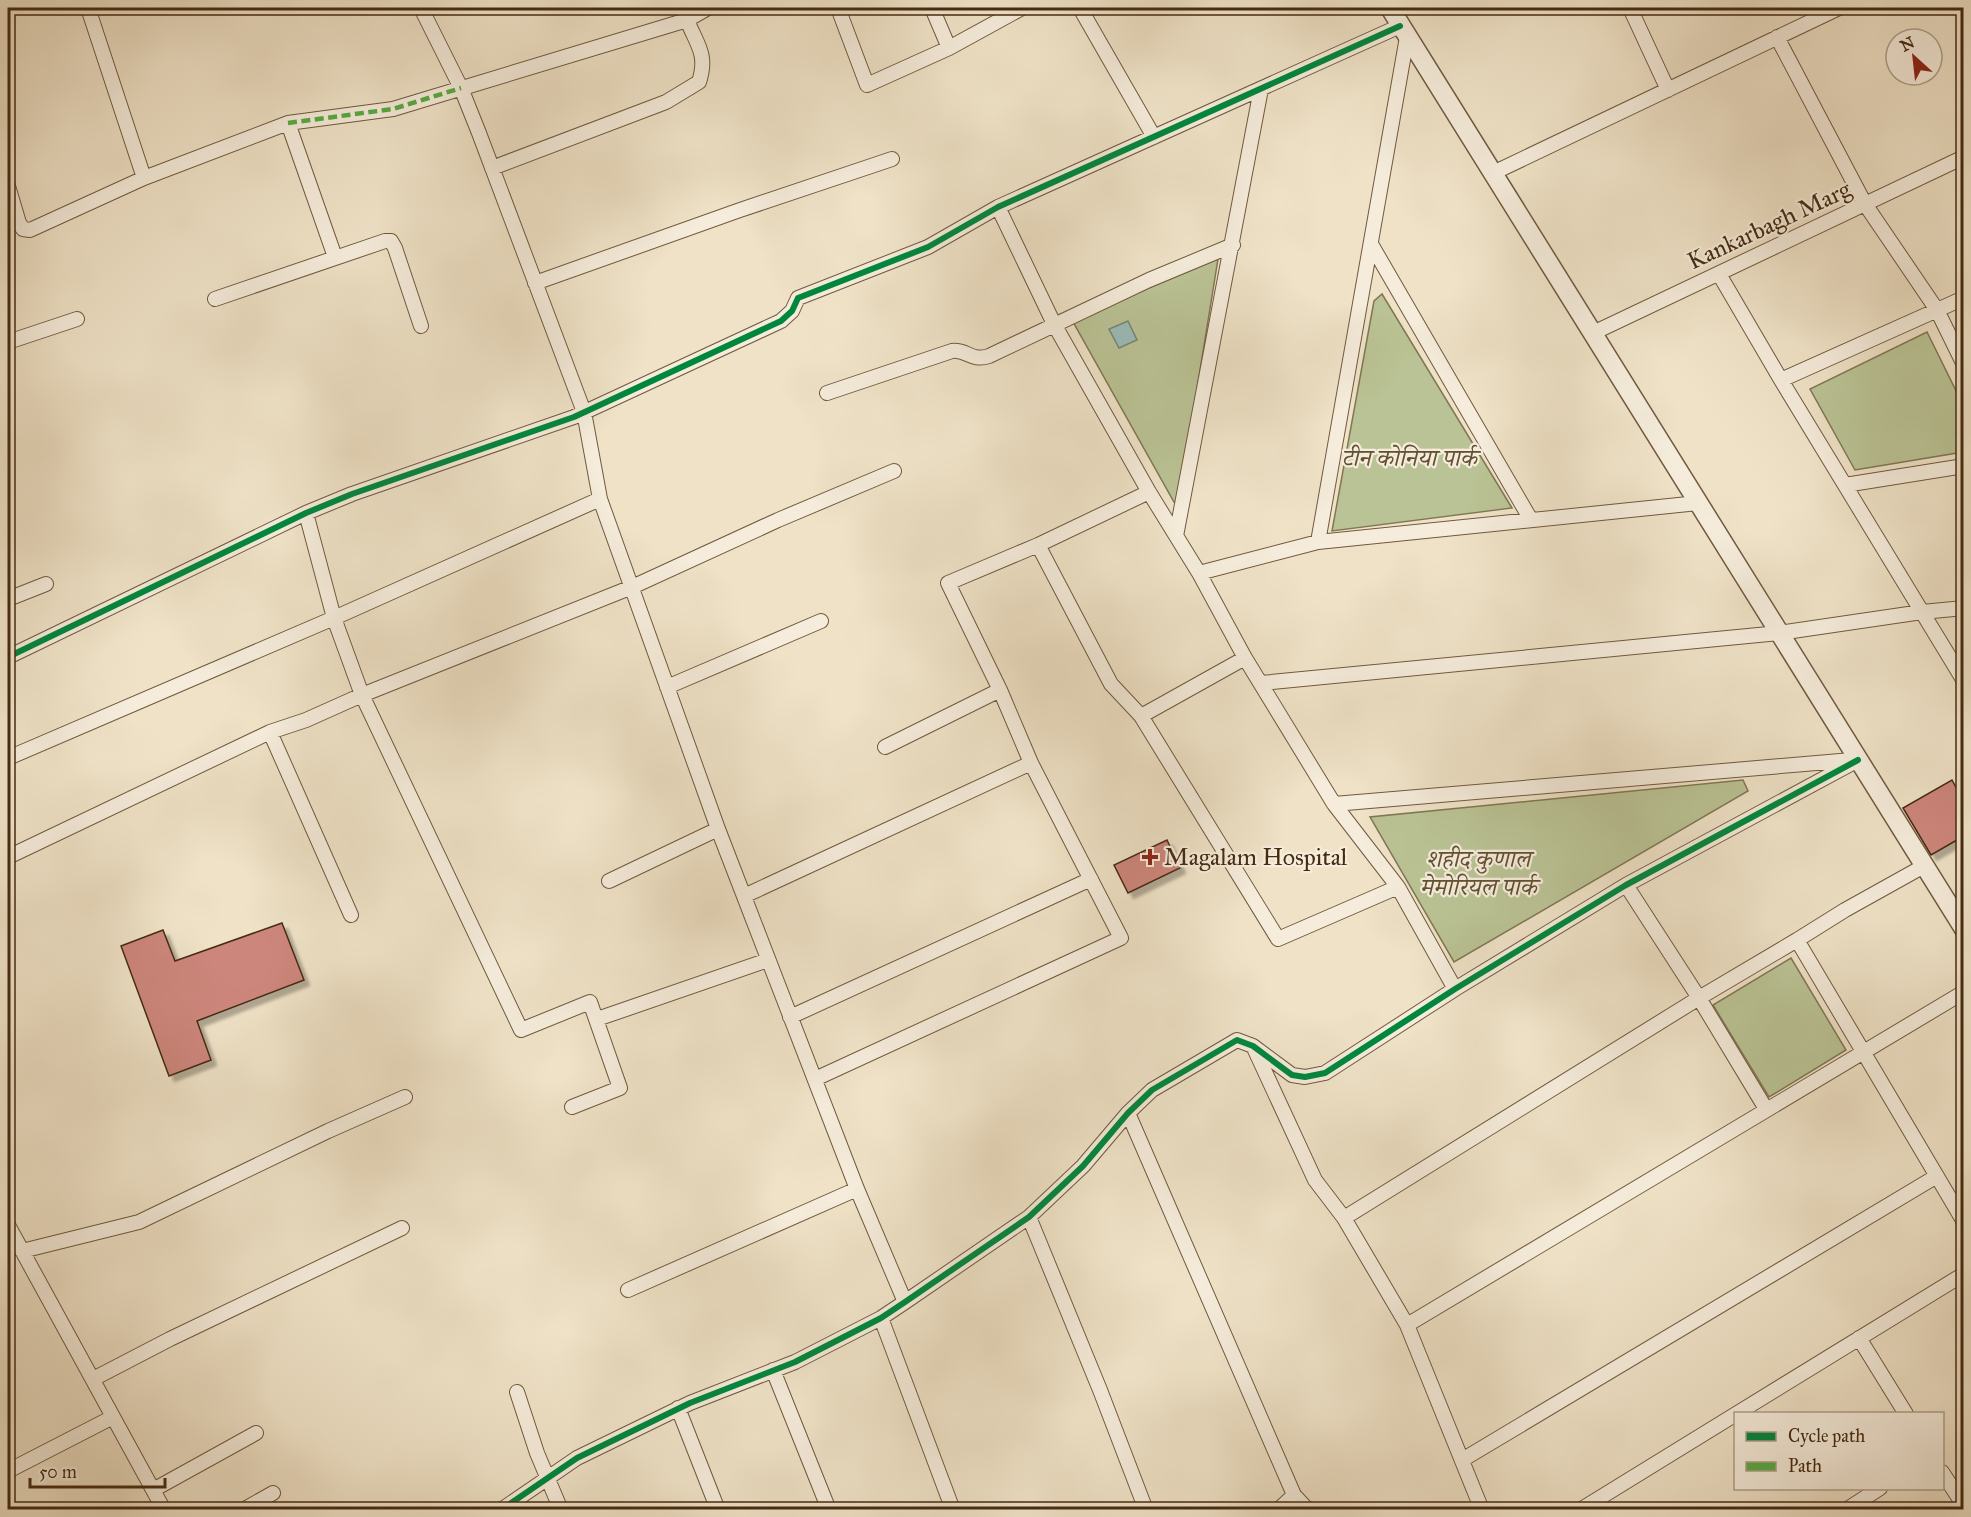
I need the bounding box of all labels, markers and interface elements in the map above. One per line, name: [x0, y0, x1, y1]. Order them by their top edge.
north arrow: [1884, 27, 1944, 87]
text: N: [1897, 32, 1918, 56]
street label: Kankarbagh Marg: [1682, 174, 1856, 276]
park label: टीन कोनिया पार्क: [1341, 443, 1482, 473]
place label: Magalam Hospital: [1164, 842, 1348, 872]
park label: शहीद कुणाल मेमोरियल पार्क: [1419, 844, 1542, 902]
marker: Magalam Hospital: [1141, 848, 1159, 866]
legend: [1734, 1412, 1944, 1490]
text: Cycle path: [1788, 1425, 1865, 1447]
scale bar: [30, 1451, 165, 1489]
text: Path: [1788, 1455, 1822, 1477]
text: 50 m: [39, 1461, 77, 1483]

